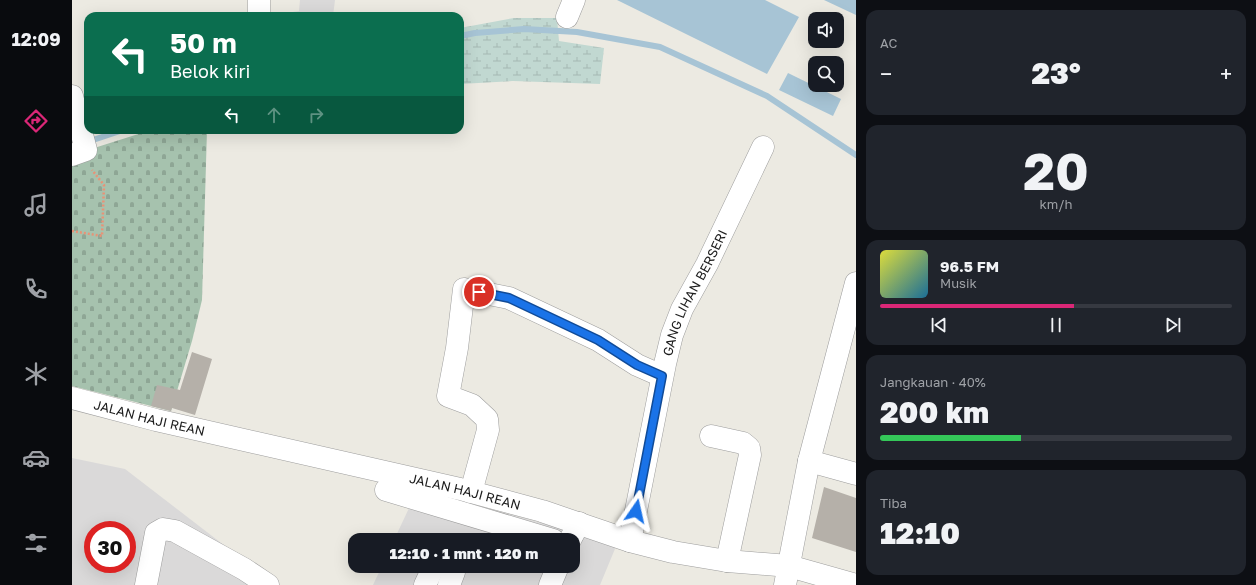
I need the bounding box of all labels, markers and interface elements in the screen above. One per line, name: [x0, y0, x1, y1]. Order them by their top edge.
map controls: [808, 12, 844, 92]
button: sound: [808, 12, 844, 48]
text: 50 m: [170, 26, 237, 59]
text: 12:09: [11, 28, 61, 50]
icon: left: [104, 28, 156, 80]
text: AC: [880, 35, 897, 51]
text: 23°: [1031, 55, 1081, 91]
button: search: [808, 56, 844, 92]
text: Belok kiri: [170, 60, 250, 82]
text: −: [880, 60, 892, 87]
text: +: [1220, 60, 1232, 87]
icon: left: [221, 104, 243, 126]
icon: ahead: [263, 104, 285, 126]
icon: right: [305, 104, 327, 126]
icon: directions: [22, 107, 50, 135]
text: 20: [1023, 139, 1089, 201]
icon: music: [22, 191, 50, 219]
text: km/h: [1039, 196, 1073, 212]
street label: GANG LIHAN BERSERI: [659, 227, 730, 357]
text: 96.5 FM: [940, 257, 999, 275]
icon: phone: [22, 275, 50, 303]
pin: [462, 275, 496, 309]
text: Musik: [940, 275, 977, 291]
icon: arrive: [468, 281, 490, 303]
icon: previous: [928, 314, 950, 336]
icon: pause: [1045, 314, 1067, 336]
icon: next: [1162, 314, 1184, 336]
icon: climate: [22, 360, 50, 388]
text: Jangkauan · 40%: [880, 374, 986, 390]
text: 200 km: [880, 394, 989, 430]
street label: JALAN HAJI REAN: [92, 396, 207, 439]
icon: car: [22, 444, 50, 472]
street label: JALAN HAJI REAN: [408, 470, 522, 513]
position arrow: [615, 490, 657, 532]
text: Tiba: [880, 495, 907, 511]
text: 12:10: [880, 515, 960, 551]
speed limit sign: 30: [84, 521, 136, 573]
icon: filters: [22, 529, 50, 557]
text: 12:10 · 1 mnt · 120 m: [390, 544, 538, 562]

